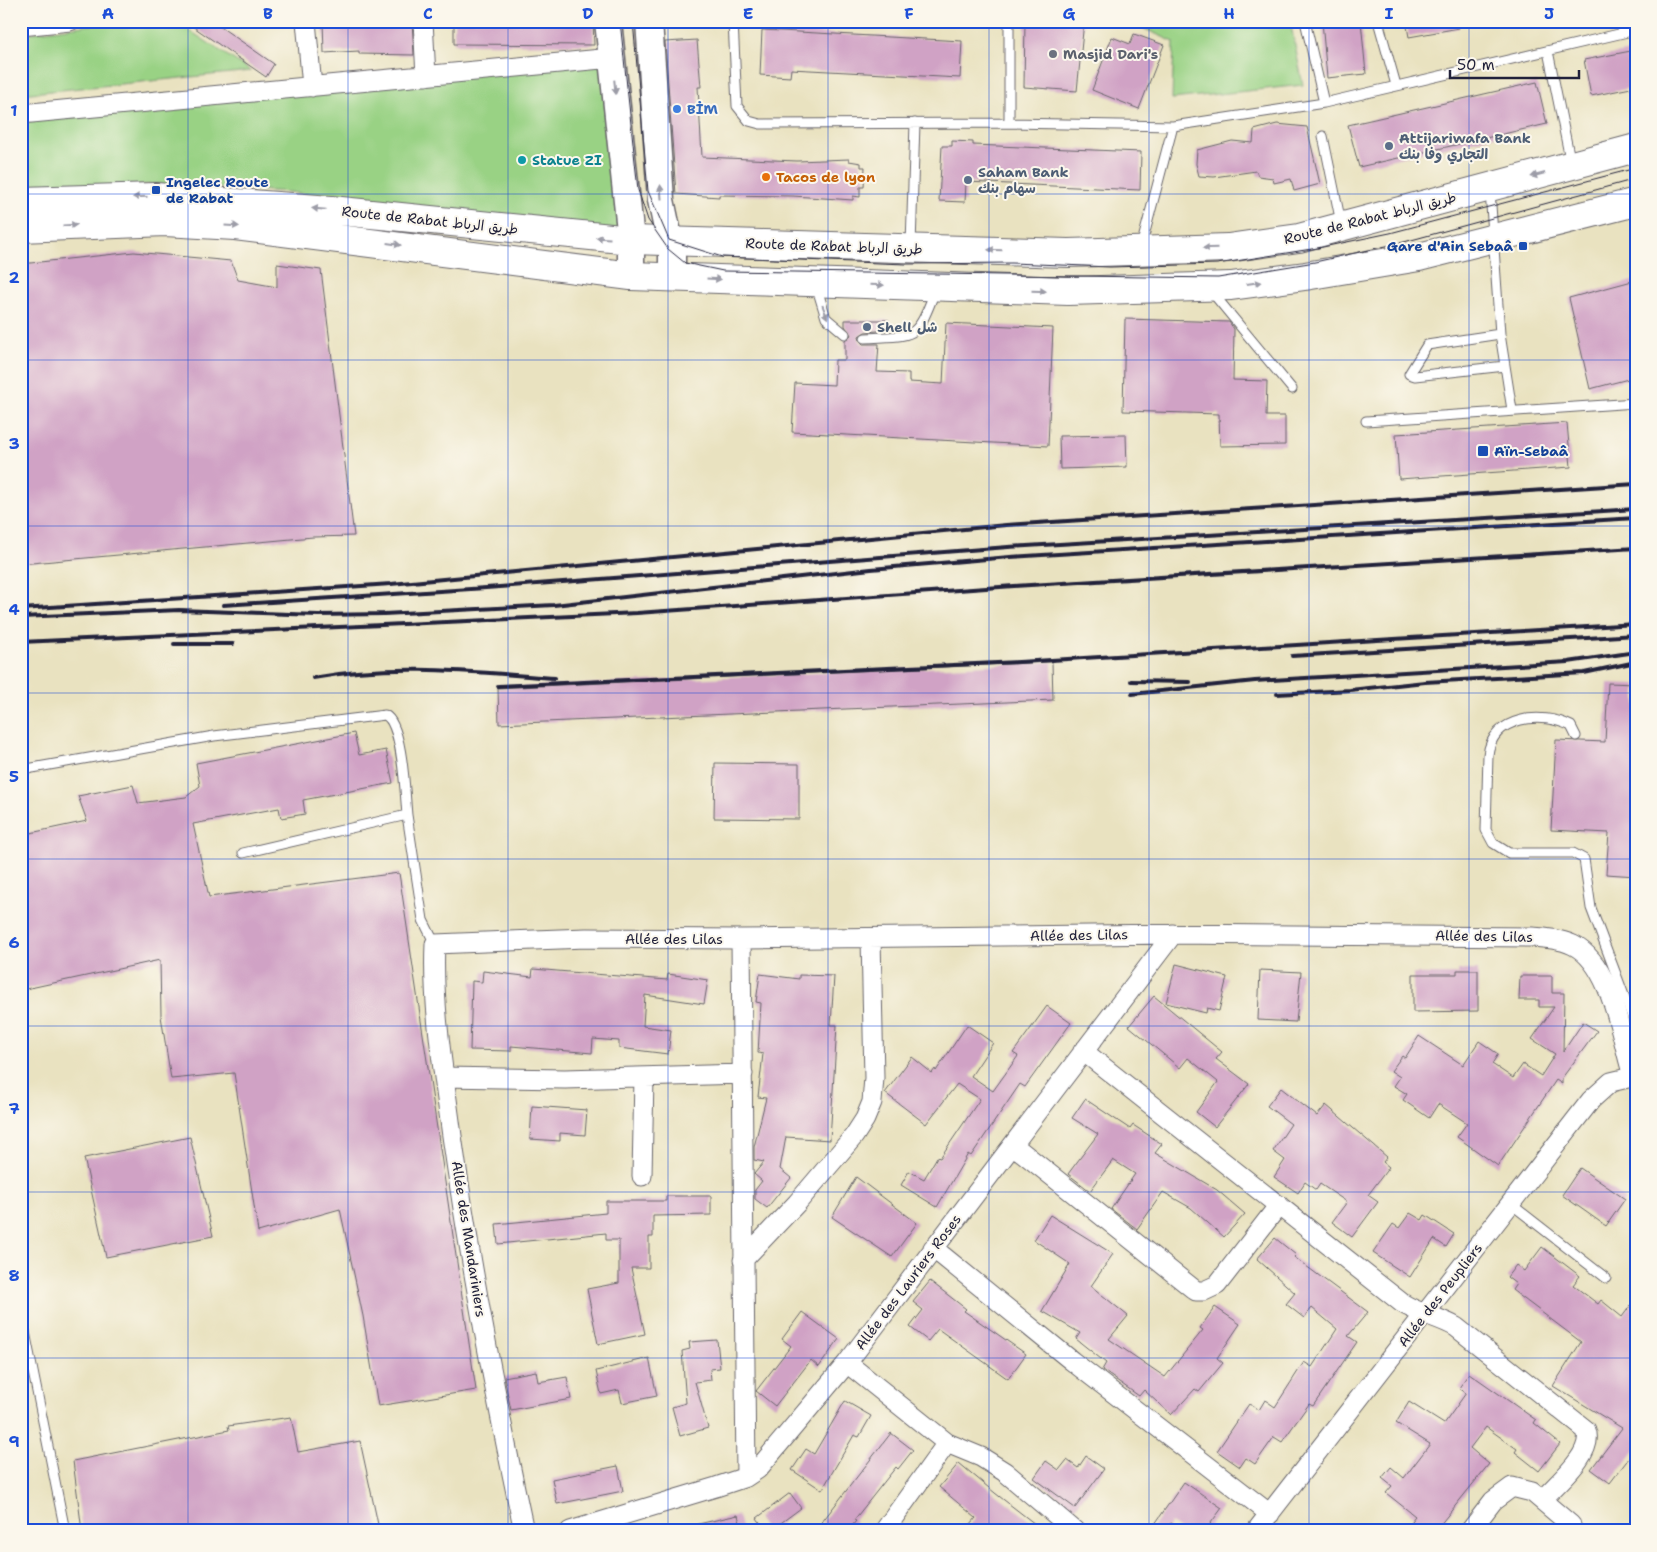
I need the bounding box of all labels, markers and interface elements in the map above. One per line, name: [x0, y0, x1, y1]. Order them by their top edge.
text: A: [102, 3, 114, 24]
text: B: [263, 3, 273, 24]
text: C: [423, 3, 433, 24]
text: D: [582, 3, 594, 24]
text: E: [743, 3, 753, 24]
text: F: [904, 3, 914, 24]
text: G: [1063, 3, 1076, 24]
text: H: [1223, 3, 1235, 24]
text: I: [1385, 3, 1394, 24]
text: J: [1544, 3, 1554, 24]
place label: Masjid Dari's: [1063, 45, 1158, 63]
marker: Masjid Dari's: [1047, 48, 1059, 60]
scale bar: [1450, 48, 1578, 80]
text: 50 m: [1457, 55, 1495, 75]
one-way arrow: [611, 79, 619, 95]
text: 1: [10, 100, 18, 121]
place label: BİM: [687, 100, 719, 118]
marker: BİM: [671, 103, 683, 115]
place label: Attijariwafa Bank التجاري وفا بنك: [1399, 129, 1531, 165]
marker: Attijariwafa Bank التجاري وفا بنك: [1383, 140, 1395, 152]
place label: Statue ZI: [532, 151, 602, 169]
marker: Statue ZI: [516, 154, 528, 166]
place label: Saham Bank سهام بنك: [978, 163, 1069, 199]
place label: Tacos de lyon: [776, 168, 875, 186]
marker: Tacos de lyon: [760, 171, 772, 183]
one-way arrow: [1531, 171, 1546, 179]
place label: Ingelec Route de Rabat: [166, 173, 269, 207]
marker: Saham Bank سهام بنك: [962, 174, 974, 186]
marker: Ingelec Route de Rabat: [150, 184, 162, 196]
one-way arrow: [657, 184, 665, 200]
street label: Route de Rabat طريق الرباط: [1282, 188, 1458, 248]
one-way arrow: [132, 193, 148, 201]
street label: Route de Rabat طريق الرباط: [341, 202, 519, 238]
one-way arrow: [311, 205, 327, 213]
one-way arrow: [62, 221, 78, 229]
one-way arrow: [225, 222, 241, 230]
one-way arrow: [595, 233, 611, 241]
street label: Route de Rabat طريق الرباط: [745, 234, 923, 258]
place label: Gare d'Ain Sebaâ: [1387, 237, 1513, 255]
marker: Gare d'Ain Sebaâ: [1517, 240, 1529, 252]
one-way arrow: [386, 241, 402, 249]
one-way arrow: [1201, 244, 1217, 252]
one-way arrow: [986, 246, 1002, 254]
text: 2: [8, 267, 20, 288]
one-way arrow: [707, 275, 723, 283]
one-way arrow: [1246, 279, 1262, 287]
one-way arrow: [869, 282, 885, 290]
one-way arrow: [1031, 287, 1047, 295]
one-way arrow: [821, 305, 829, 320]
place label: Shell شل: [877, 318, 937, 336]
marker: Shell شل: [861, 321, 873, 333]
text: 3: [8, 433, 20, 454]
place label: Aïn-Sebaâ: [1494, 442, 1569, 460]
marker: Aïn-Sebaâ: [1476, 444, 1490, 458]
text: 4: [8, 599, 20, 620]
text: 5: [9, 766, 19, 787]
street label: Allée des Lilas: [1030, 925, 1128, 945]
street label: Allée des Lilas: [1435, 926, 1533, 946]
street label: Allée des Lilas: [625, 930, 723, 948]
text: 6: [8, 932, 20, 953]
text: 7: [8, 1098, 20, 1119]
street label: Allée des Mandariniers: [448, 1160, 490, 1318]
street label: Allée des Lauriers Roses: [851, 1211, 965, 1353]
street label: Allée des Peupliers: [1394, 1239, 1486, 1350]
text: 8: [8, 1265, 20, 1286]
text: 9: [8, 1431, 20, 1452]

